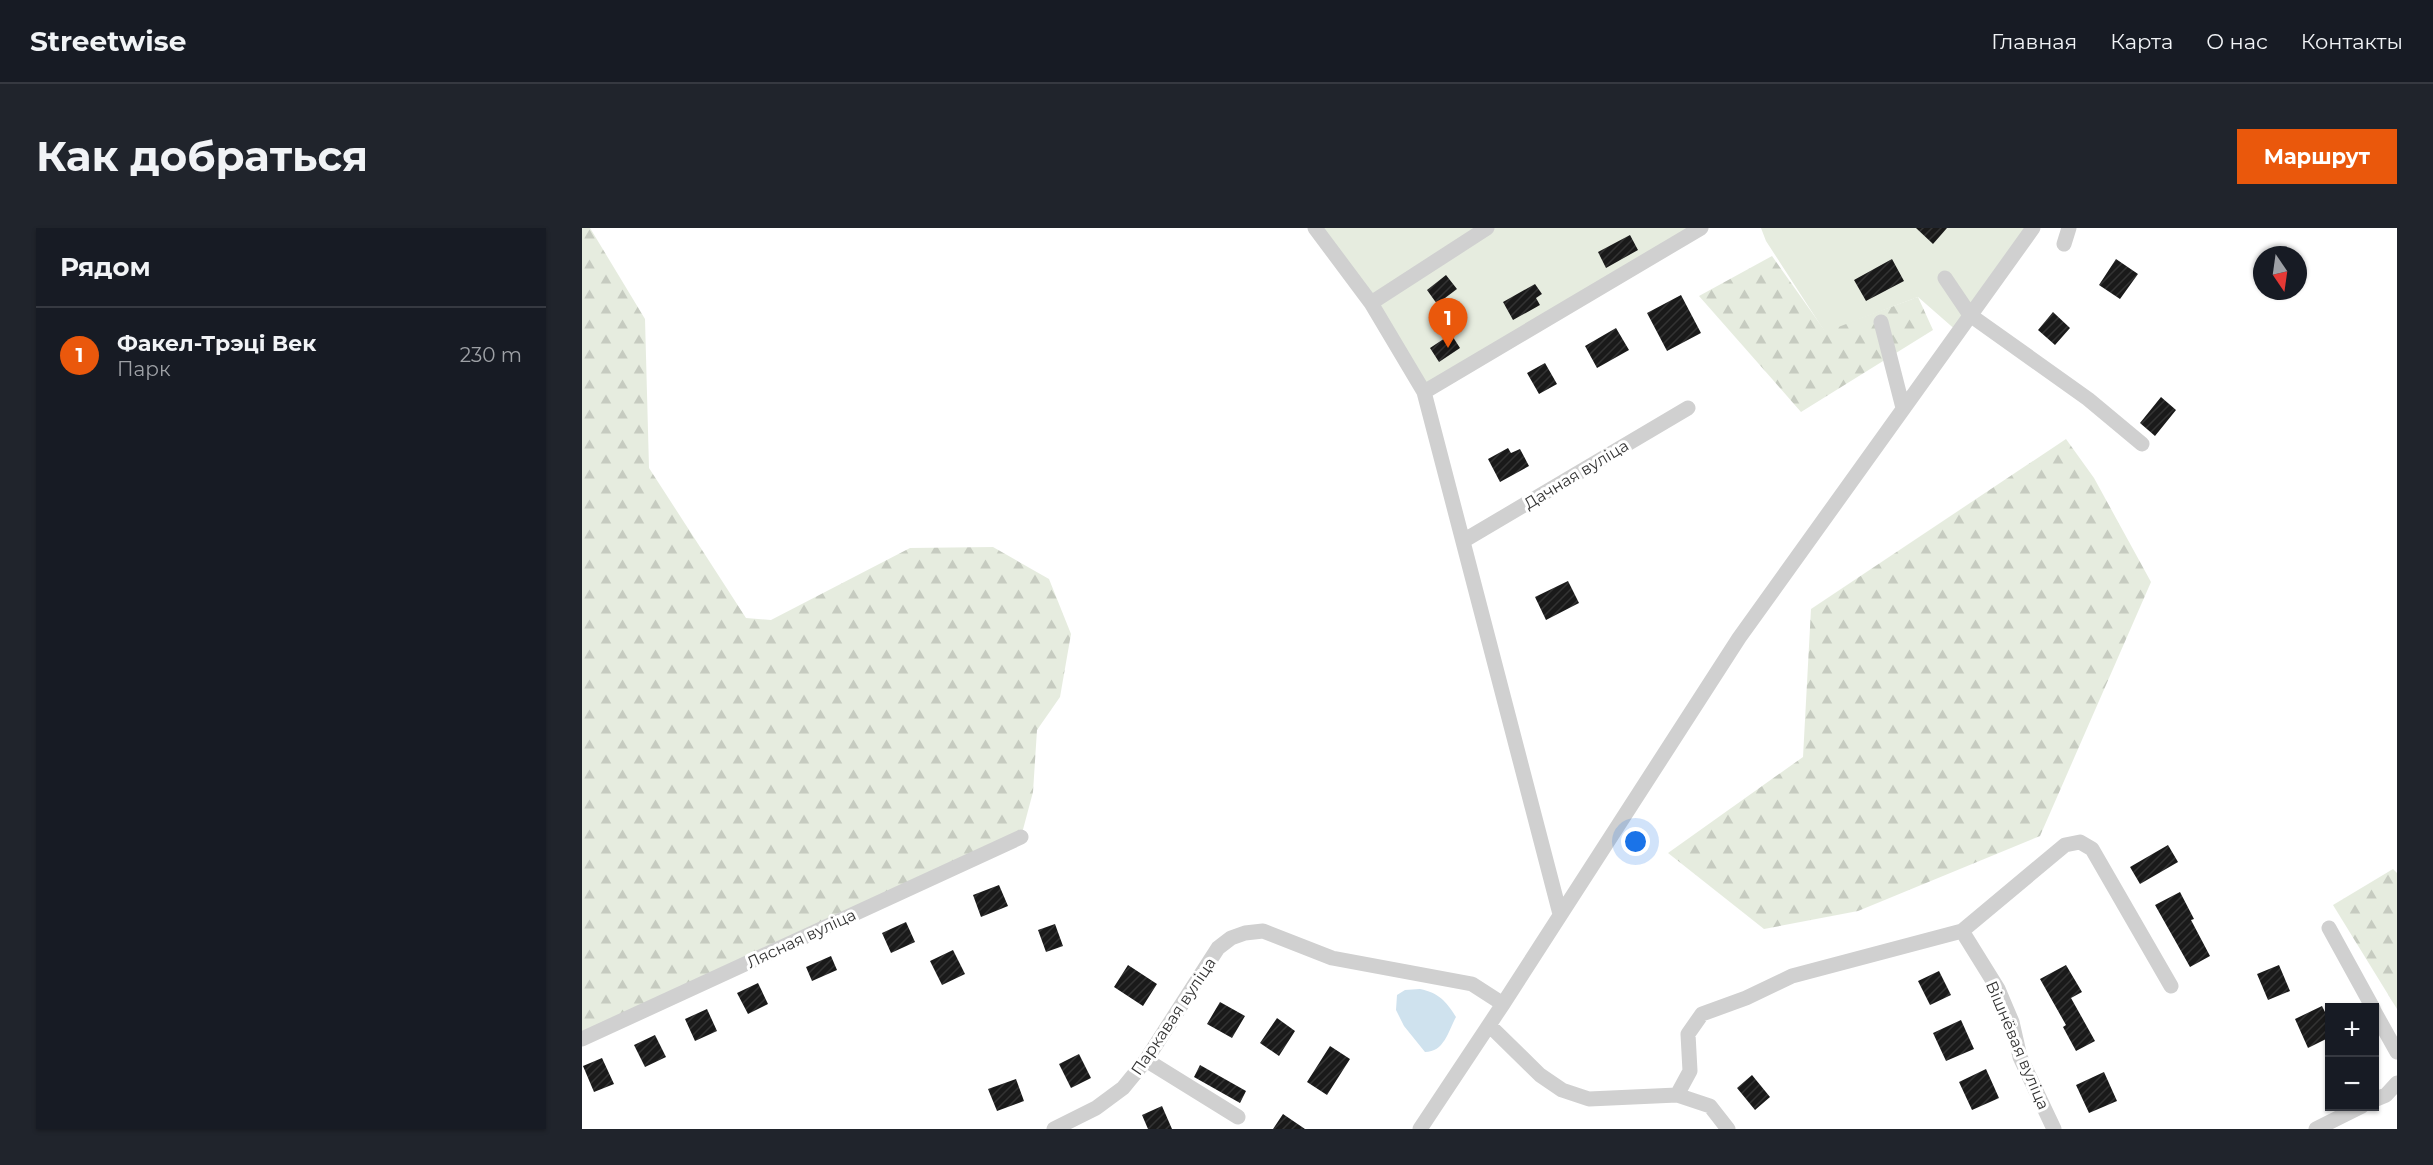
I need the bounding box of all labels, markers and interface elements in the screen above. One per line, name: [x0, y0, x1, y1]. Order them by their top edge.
text: Streetwise: [30, 24, 186, 58]
text: Главная: [1991, 29, 2077, 54]
text: Карта: [2110, 29, 2173, 54]
text: О нас: [2206, 29, 2268, 54]
text: Контакты: [2301, 29, 2403, 54]
button: Маршрут: [2237, 129, 2397, 184]
text: Как добраться: [36, 130, 368, 182]
north arrow: [2253, 246, 2307, 300]
text: Рядом: [60, 251, 151, 283]
pin: 1: [1428, 298, 1468, 348]
text: Факел-Трэці Век: [117, 330, 316, 357]
text: 1: [76, 343, 83, 367]
text: 230 m: [460, 343, 522, 367]
text: Парк: [117, 357, 171, 381]
street label: Дачная вуліца: [1521, 436, 1632, 513]
your location: [1621, 827, 1650, 856]
street label: Лясная вуліца: [744, 905, 859, 972]
street label: Паркавая вуліца: [1127, 954, 1220, 1079]
street label: Вішнёвая вуліца: [1982, 978, 2053, 1112]
map controls: [2325, 1003, 2379, 1111]
button: +: [2325, 1003, 2379, 1057]
button: −: [2325, 1057, 2379, 1111]

